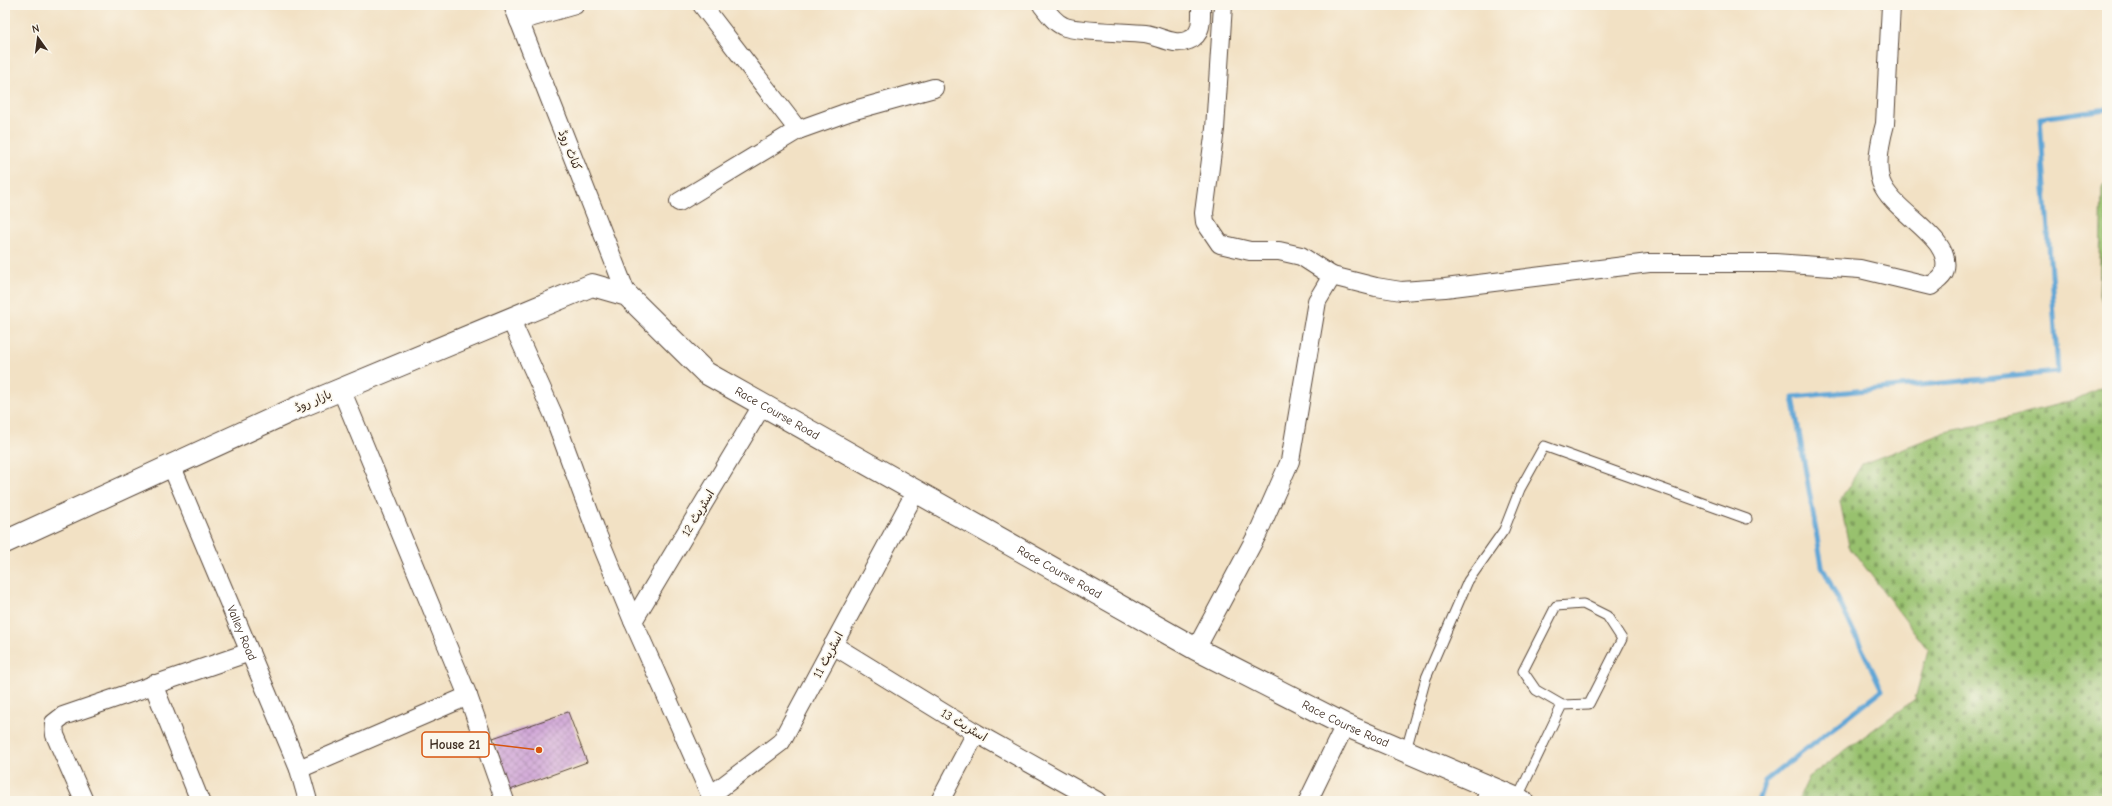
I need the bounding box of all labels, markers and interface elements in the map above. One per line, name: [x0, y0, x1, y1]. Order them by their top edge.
north arrow: [18, 18, 58, 58]
text: N: [31, 22, 41, 36]
street label: کناٹ روڈ: [555, 128, 584, 173]
street label: Race Course Road: [733, 384, 822, 442]
street label: بازار روڈ: [292, 387, 334, 416]
street label: اسٹریٹ 12: [679, 487, 717, 539]
street label: Race Course Road: [1015, 543, 1104, 601]
street label: Valley Road: [224, 603, 260, 663]
street label: اسٹریٹ 11: [810, 630, 846, 680]
street label: Race Course Road: [1300, 697, 1391, 750]
street label: اسٹریٹ 13: [938, 706, 990, 744]
callout: House 21: [422, 732, 489, 757]
text: House 21: [430, 737, 480, 752]

